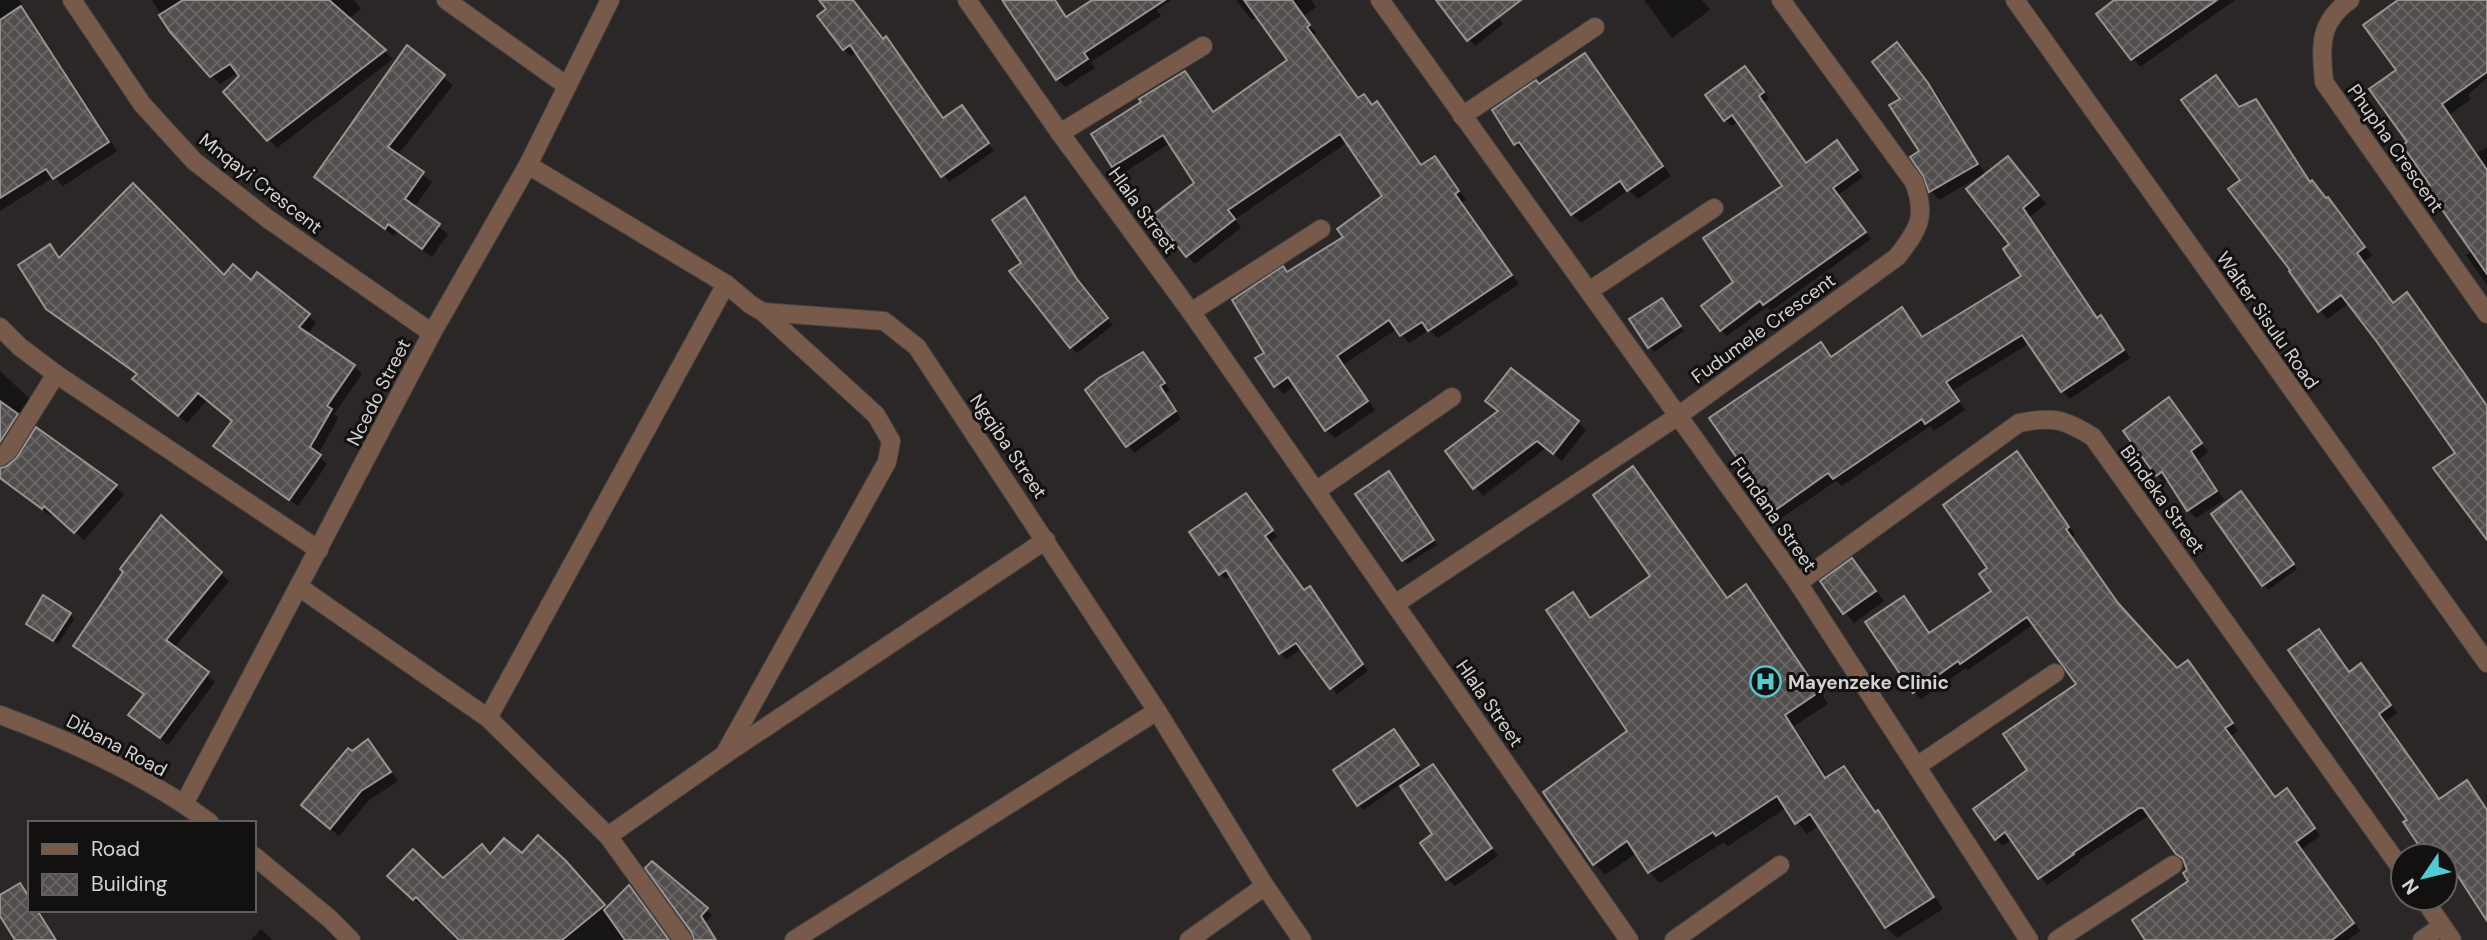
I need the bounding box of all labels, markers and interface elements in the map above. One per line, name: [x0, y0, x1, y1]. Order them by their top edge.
street label: Phupha Crescent: [2342, 79, 2449, 218]
street label: Mnqayi Crescent: [194, 127, 327, 239]
street label: Hlala Street: [1103, 162, 1182, 258]
street label: Walter Sisulu Road: [2211, 247, 2324, 394]
street label: Fudumele Crescent: [1686, 268, 1840, 389]
street label: Ncedo Street: [341, 334, 416, 450]
street label: Ngqiba Street: [964, 389, 1053, 503]
street label: Bindeka Street: [2115, 440, 2210, 559]
street label: Fundana Street: [1725, 452, 1822, 576]
street label: Hlala Street: [1450, 655, 1529, 752]
hospital icon: Mayenzeke Clinic: [1748, 665, 1782, 699]
place label: Mayenzeke Clinic: [1788, 670, 1949, 695]
street label: Dibana Road: [62, 708, 171, 782]
legend: [28, 821, 256, 912]
text: Road: [91, 835, 140, 863]
north arrow: [2389, 842, 2459, 912]
text: Building: [91, 870, 168, 898]
text: N: [2396, 874, 2425, 899]

